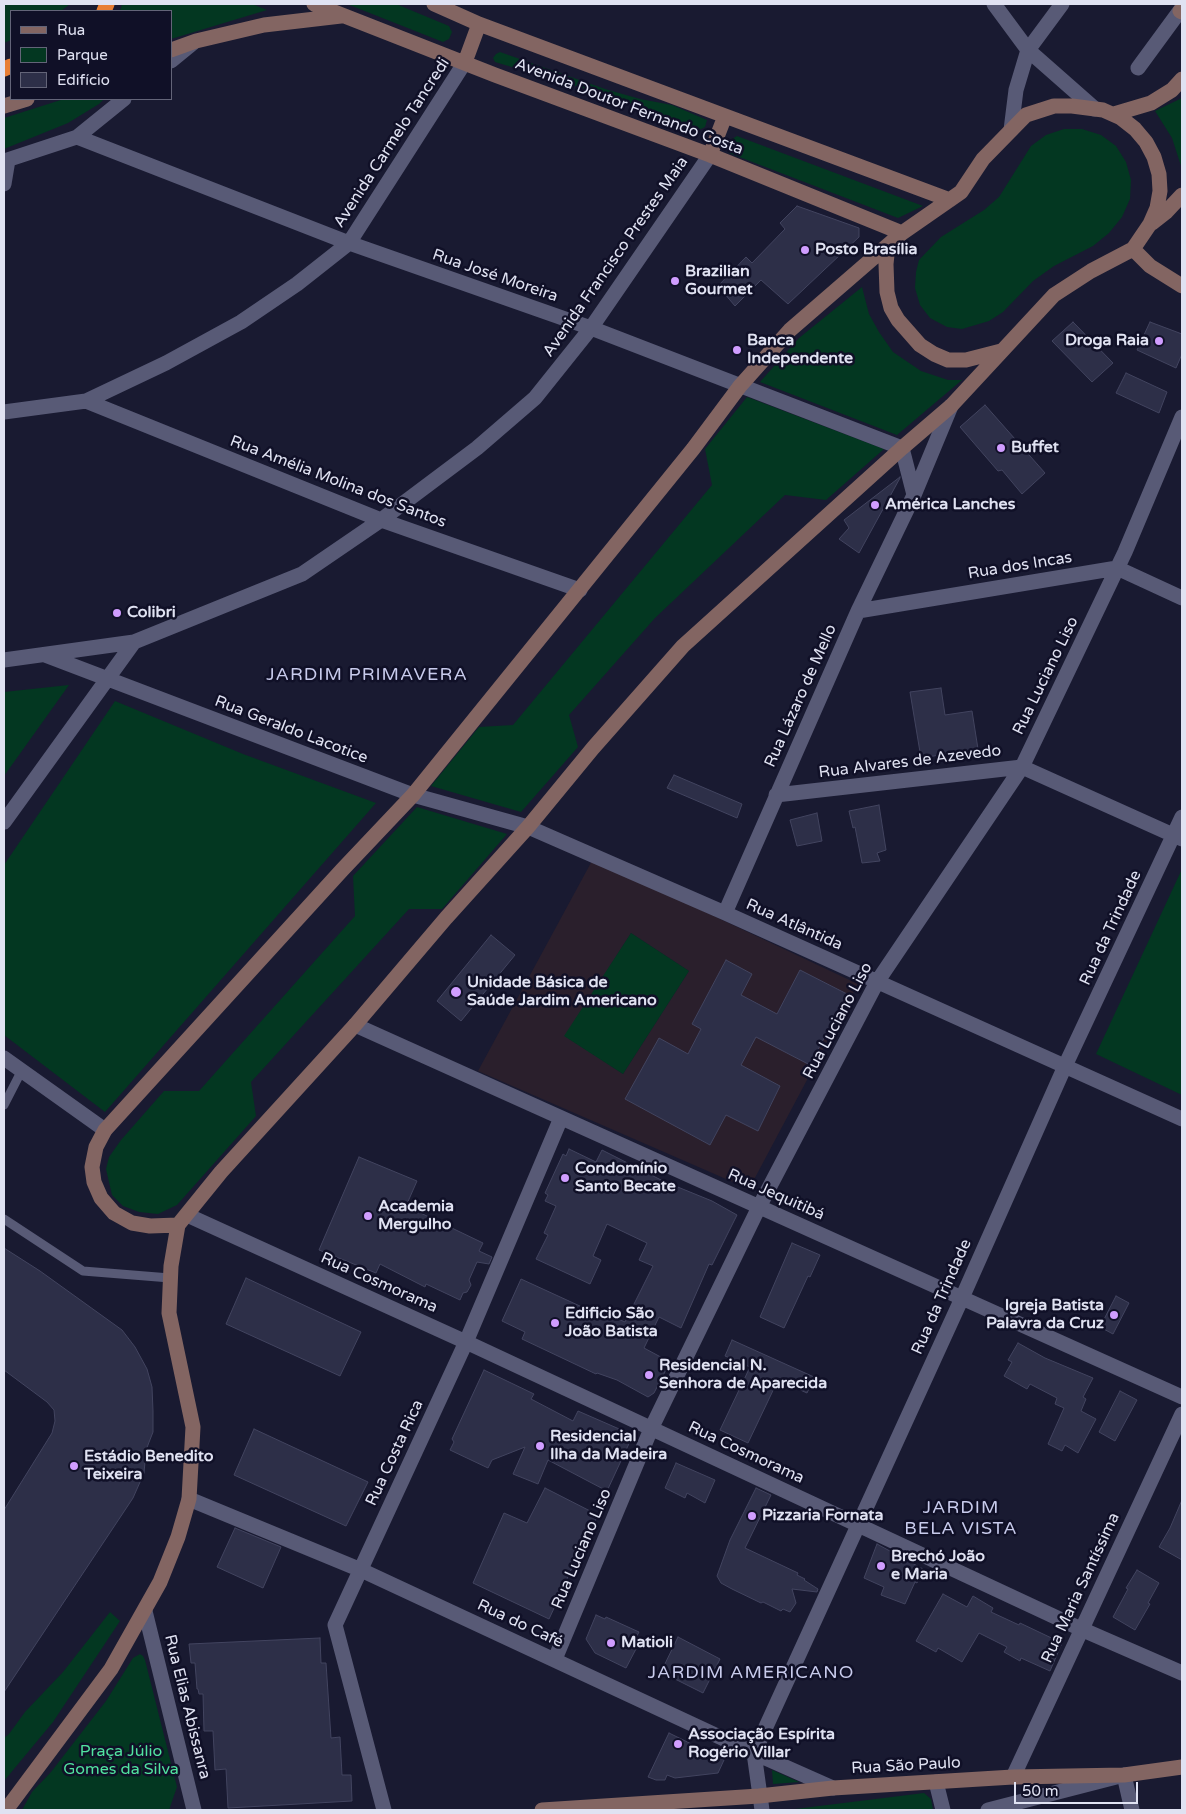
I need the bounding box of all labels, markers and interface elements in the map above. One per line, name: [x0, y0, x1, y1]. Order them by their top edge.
legend: [10, 10, 172, 100]
text: Rua: [57, 21, 85, 39]
text: Parque: [57, 46, 108, 64]
street label: Avenida Doutor Fernando Costa: [512, 54, 746, 160]
street label: Avenida Carmelo Tancredi: [330, 55, 454, 231]
text: Edifício: [57, 71, 110, 89]
street label: Avenida Francisco Prestes Maia: [539, 153, 693, 361]
place label: Posto Brasília: [815, 240, 917, 260]
marker: Posto Brasília: [799, 244, 811, 256]
street label: Rua José Moreira: [430, 246, 560, 306]
place label: Brazilian Gourmet: [685, 262, 753, 300]
marker: Brazilian Gourmet: [669, 275, 681, 287]
place label: Banca Independente: [747, 331, 853, 369]
place label: Droga Raia: [1065, 331, 1149, 351]
marker: Droga Raia: [1153, 335, 1165, 347]
marker: Banca Independente: [731, 344, 743, 356]
street label: Rua Amélia Molina dos Santos: [227, 432, 449, 532]
place label: Buffet: [1011, 438, 1059, 458]
marker: Buffet: [995, 442, 1007, 454]
place label: América Lanches: [885, 495, 1015, 515]
marker: América Lanches: [869, 499, 881, 511]
street label: Rua dos Incas: [966, 548, 1074, 584]
place label: Colibri: [127, 603, 176, 623]
marker: Colibri: [111, 607, 123, 619]
street label: Rua Luciano Liso: [1009, 614, 1083, 738]
street label: Rua Lázaro de Mello: [761, 622, 841, 770]
district label: JARDIM PRIMAVERA: [264, 664, 470, 686]
street label: Rua Geraldo Lacotice: [212, 692, 370, 768]
street label: Rua Alvares de Azevedo: [818, 741, 1002, 783]
street label: Rua da Trindade: [1076, 868, 1146, 988]
street label: Rua Atlântida: [743, 895, 845, 955]
street label: Rua Luciano Liso: [799, 960, 877, 1082]
place label: Unidade Básica de Saúde Jardim Americano: [467, 973, 657, 1011]
marker: Unidade Básica de Saúde Jardim Americano: [449, 985, 463, 999]
place label: Condomínio Santo Becate: [575, 1159, 676, 1197]
street label: Rua Jequitibá: [725, 1165, 827, 1225]
marker: Condomínio Santo Becate: [559, 1172, 571, 1184]
place label: Academia Mergulho: [378, 1197, 454, 1235]
marker: Academia Mergulho: [362, 1210, 374, 1222]
street label: Rua da Trindade: [908, 1236, 976, 1358]
street label: Rua Cosmorama: [318, 1249, 440, 1317]
place label: Igreja Batista Palavra da Cruz: [986, 1296, 1104, 1334]
place label: Edificio São João Batista: [565, 1304, 658, 1342]
marker: Igreja Batista Palavra da Cruz: [1108, 1309, 1120, 1321]
marker: Edificio São João Batista: [549, 1317, 561, 1329]
place label: Residencial N. Senhora de Aparecida: [659, 1356, 827, 1394]
marker: Residencial N. Senhora de Aparecida: [643, 1369, 655, 1381]
street label: Rua Costa Rica: [362, 1397, 428, 1509]
street label: Rua Cosmorama: [685, 1418, 807, 1488]
place label: Residencial Ilha da Madeira: [550, 1427, 667, 1465]
marker: Residencial Ilha da Madeira: [534, 1440, 546, 1452]
place label: Estádio Benedito Teixeira: [84, 1447, 213, 1485]
marker: Estádio Benedito Teixeira: [68, 1460, 80, 1472]
street label: Rua Luciano Liso: [548, 1486, 616, 1612]
district label: JARDIM BELA VISTA: [903, 1497, 1019, 1540]
place label: Pizzaria Fornata: [762, 1506, 883, 1526]
marker: Pizzaria Fornata: [746, 1510, 758, 1522]
street label: Rua Maria Santíssima: [1038, 1510, 1124, 1666]
place label: Brechó João e Maria: [891, 1547, 985, 1585]
marker: Brechó João e Maria: [875, 1560, 887, 1572]
street label: Rua do Café: [474, 1596, 566, 1652]
street label: Rua Elias Abissanra: [160, 1633, 214, 1781]
place label: Matioli: [621, 1633, 673, 1653]
marker: Matioli: [605, 1637, 617, 1649]
district label: JARDIM AMERICANO: [646, 1662, 856, 1684]
place label: Associação Espírita Rogério Villar: [688, 1725, 835, 1763]
marker: Associação Espírita Rogério Villar: [672, 1738, 684, 1750]
park label: Praça Júlio Gomes da Silva: [63, 1742, 179, 1780]
street label: Rua São Paulo: [851, 1754, 961, 1778]
scale bar: [1016, 1772, 1140, 1804]
text: 50 m: [1022, 1782, 1059, 1800]

